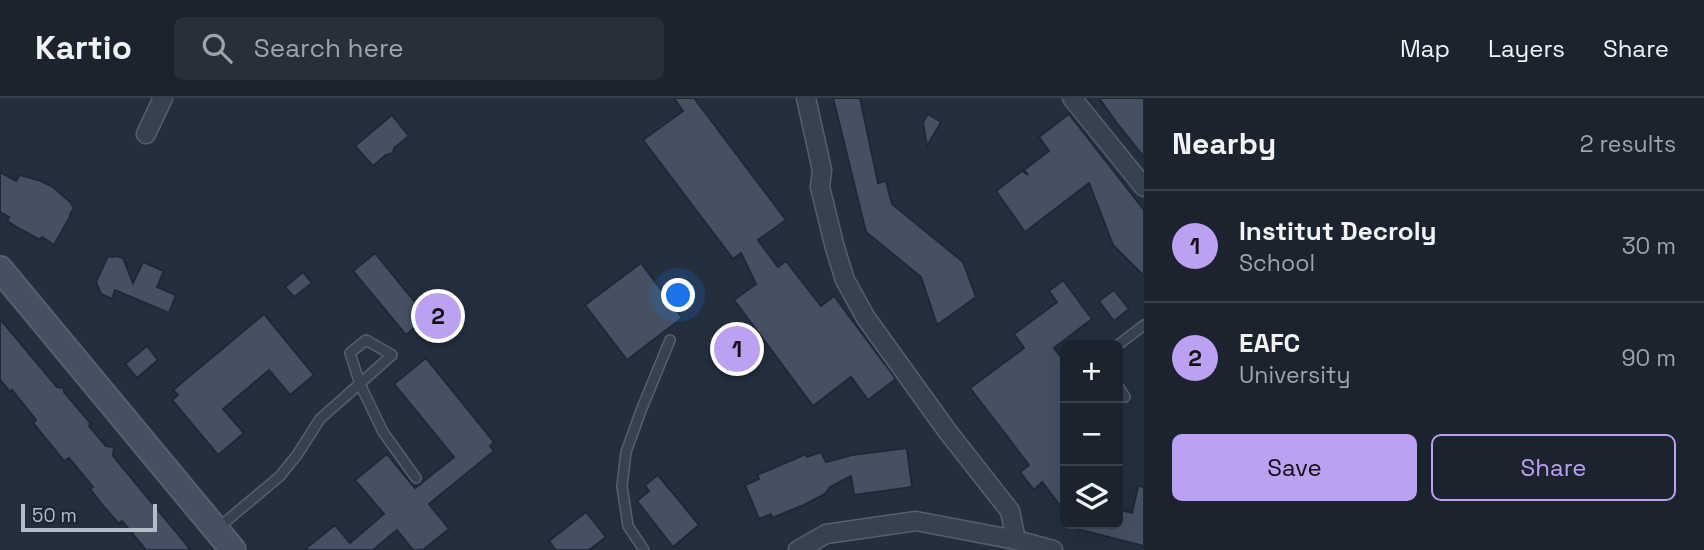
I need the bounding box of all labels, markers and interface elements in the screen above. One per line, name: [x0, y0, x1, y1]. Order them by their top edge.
search box: [174, 17, 664, 80]
text: Kartio: [35, 27, 132, 69]
icon: search: [198, 29, 236, 67]
text: Search here: [254, 31, 404, 65]
text: Map: [1400, 33, 1450, 64]
text: Layers: [1488, 33, 1565, 64]
text: Share: [1603, 33, 1669, 64]
text: Nearby: [1172, 124, 1276, 163]
text: 2 results: [1580, 129, 1676, 159]
text: Institut Decroly: [1239, 214, 1437, 248]
text: 1: [1190, 231, 1200, 261]
text: 30 m: [1622, 231, 1676, 261]
text: School: [1239, 248, 1315, 278]
your location: [661, 278, 695, 312]
pin: 2: [415, 290, 461, 342]
pin: 1: [714, 323, 760, 375]
text: EAFC: [1239, 326, 1300, 360]
map controls: [1060, 340, 1123, 529]
button: +: [1060, 340, 1123, 403]
text: 2: [1188, 343, 1202, 373]
text: 90 m: [1621, 343, 1676, 373]
text: University: [1239, 360, 1350, 390]
button: −: [1060, 403, 1123, 466]
button: Save: [1172, 434, 1417, 501]
button: Share: [1431, 434, 1676, 501]
button: layers: [1060, 466, 1123, 529]
scale bar: [21, 501, 158, 533]
text: 50 m: [32, 503, 77, 528]

